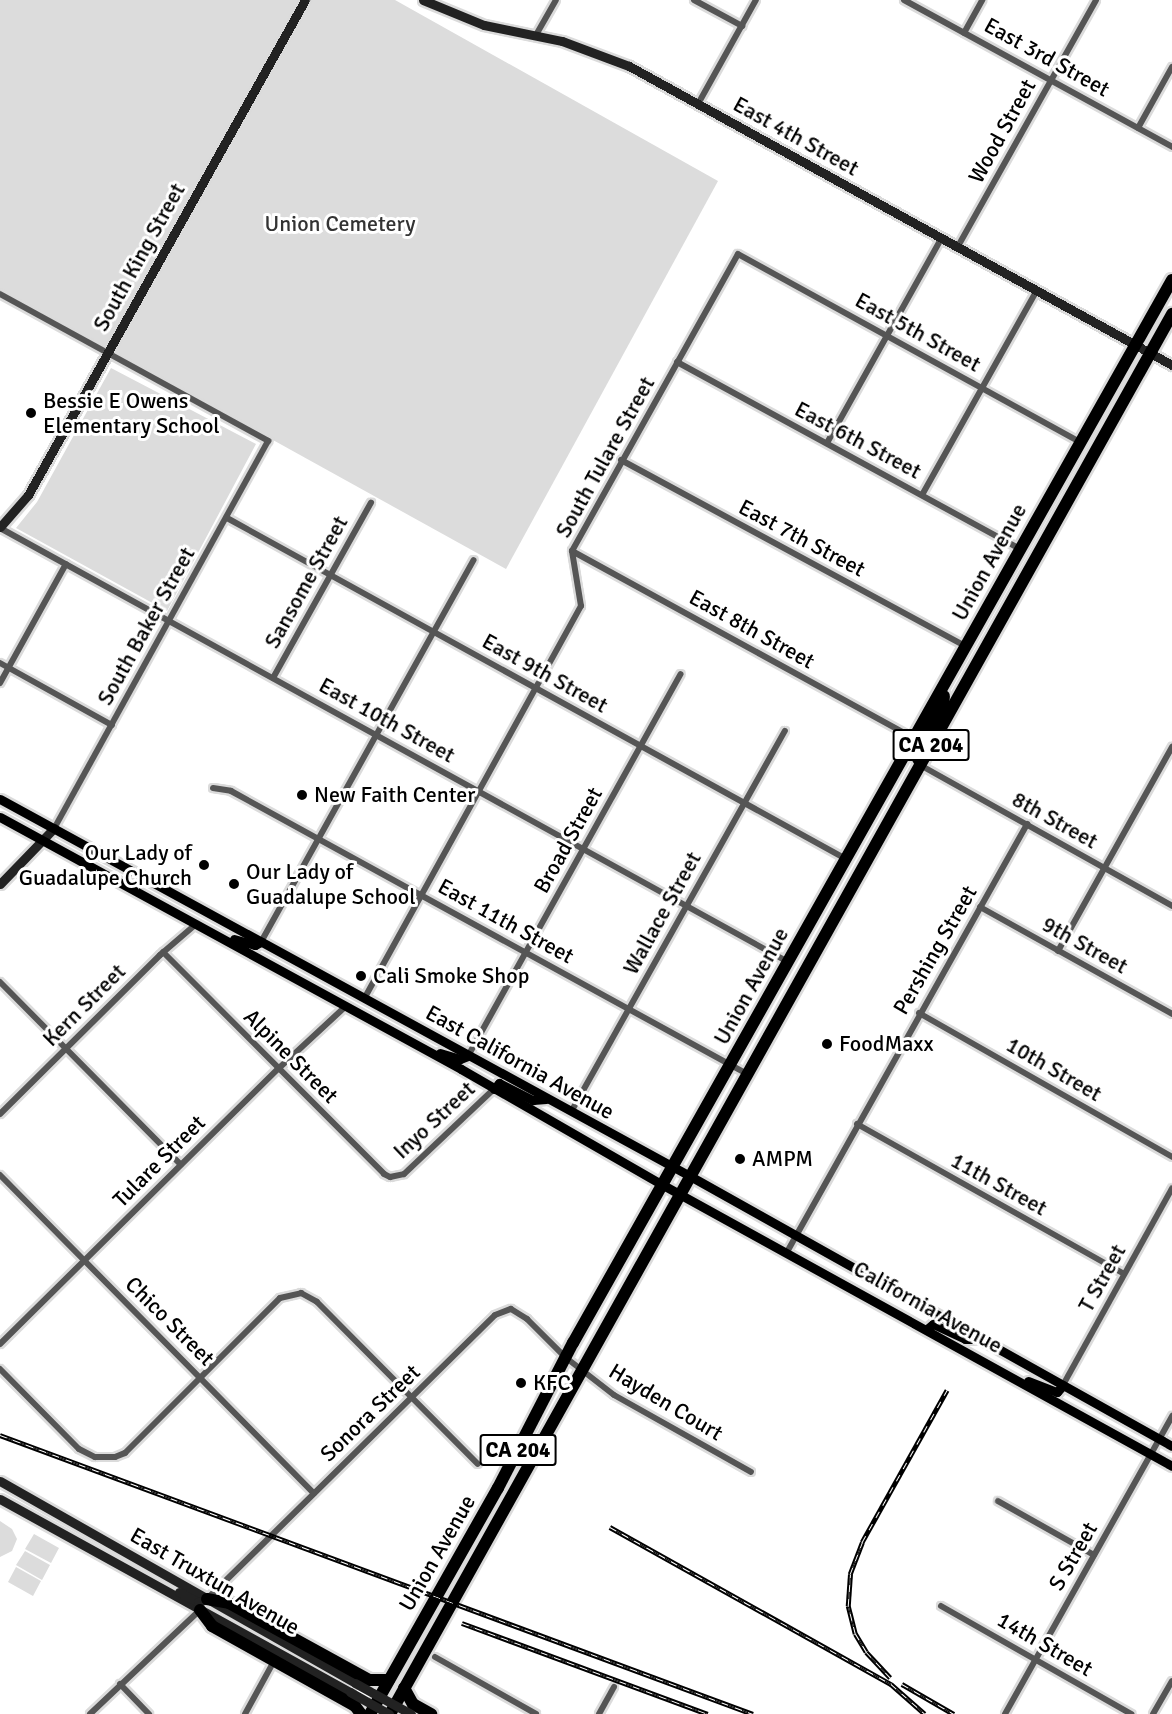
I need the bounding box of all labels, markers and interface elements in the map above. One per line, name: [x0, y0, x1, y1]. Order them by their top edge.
street label: East 3rd Street: [980, 12, 1114, 102]
street label: Wood Street: [963, 75, 1041, 187]
street label: East 4th Street: [729, 91, 863, 181]
street label: South King Street: [87, 178, 191, 336]
park label: Union Cemetery: [264, 211, 416, 237]
street label: East 5th Street: [851, 287, 985, 377]
street label: South Tulare Street: [550, 372, 660, 542]
place label: Bessie E Owens Elementary School: [43, 387, 220, 439]
street label: East 6th Street: [790, 396, 926, 484]
marker: Bessie E Owens Elementary School: [24, 406, 38, 420]
street label: East 7th Street: [734, 494, 870, 582]
street label: Union Avenue: [946, 499, 1032, 625]
street label: Sansome Street: [259, 511, 353, 653]
street label: South Baker Street: [92, 542, 200, 710]
street label: East 8th Street: [685, 584, 819, 674]
street label: East 9th Street: [478, 628, 612, 718]
street label: East 10th Street: [314, 672, 460, 768]
road number: CA 204: [892, 727, 970, 763]
place label: New Faith Center: [314, 782, 475, 808]
street label: Broad Street: [528, 782, 608, 898]
street label: 8th Street: [1008, 786, 1102, 854]
marker: New Faith Center: [295, 788, 309, 802]
place label: Our Lady of Guadalupe Church: [19, 839, 192, 890]
street label: Wallace Street: [617, 847, 707, 979]
marker: Our Lady of Guadalupe Church: [197, 858, 211, 872]
place label: Our Lady of Guadalupe School: [246, 858, 416, 909]
street label: East 11th Street: [433, 873, 579, 969]
marker: Our Lady of Guadalupe School: [227, 877, 241, 891]
street label: Pershing Street: [887, 881, 983, 1019]
street label: 9th Street: [1038, 911, 1132, 979]
street label: Union Avenue: [708, 923, 794, 1049]
street label: Kern Street: [37, 958, 131, 1052]
place label: Cali Smoke Shop: [373, 963, 529, 989]
marker: Cali Smoke Shop: [354, 969, 368, 983]
street label: East California Avenue: [421, 999, 619, 1125]
street label: Alpine Street: [238, 1003, 344, 1109]
place label: FoodMaxx: [839, 1031, 934, 1057]
street label: 10th Street: [1002, 1031, 1106, 1107]
marker: FoodMaxx: [820, 1037, 834, 1051]
street label: Inyo Street: [388, 1076, 480, 1164]
street label: Tulare Street: [107, 1109, 211, 1213]
place label: AMPM: [752, 1146, 813, 1172]
street label: 11th Street: [946, 1147, 1052, 1221]
marker: AMPM: [733, 1152, 747, 1166]
street label: T Street: [1073, 1240, 1131, 1316]
street label: California Avenue: [849, 1255, 1007, 1359]
street label: Chico Street: [120, 1271, 220, 1371]
street label: Hayden Court: [604, 1358, 728, 1446]
street label: Sonora Street: [315, 1359, 425, 1467]
place label: KFC: [533, 1370, 571, 1396]
marker: KFC: [514, 1376, 528, 1390]
road number: CA 204: [479, 1432, 557, 1468]
street label: Union Avenue: [393, 1490, 481, 1616]
street label: S Street: [1043, 1517, 1103, 1595]
street label: East Truxtun Avenue: [126, 1522, 304, 1640]
street label: 14th Street: [993, 1606, 1097, 1682]

